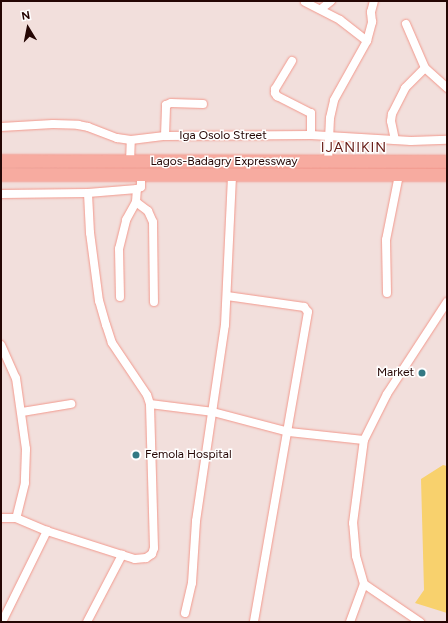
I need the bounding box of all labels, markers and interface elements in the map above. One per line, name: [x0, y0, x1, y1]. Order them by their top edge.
north arrow: [8, 8, 48, 48]
text: N: [20, 9, 31, 23]
street label: Iga Osolo Street: [179, 129, 267, 143]
district label: IJANIKIN: [321, 140, 387, 156]
street label: Lagos-Badagry Expressway: [150, 155, 298, 169]
place label: Market: [377, 366, 414, 380]
marker: Market: [417, 368, 427, 378]
place label: Femola Hospital: [145, 448, 232, 462]
marker: Femola Hospital: [130, 449, 142, 461]

